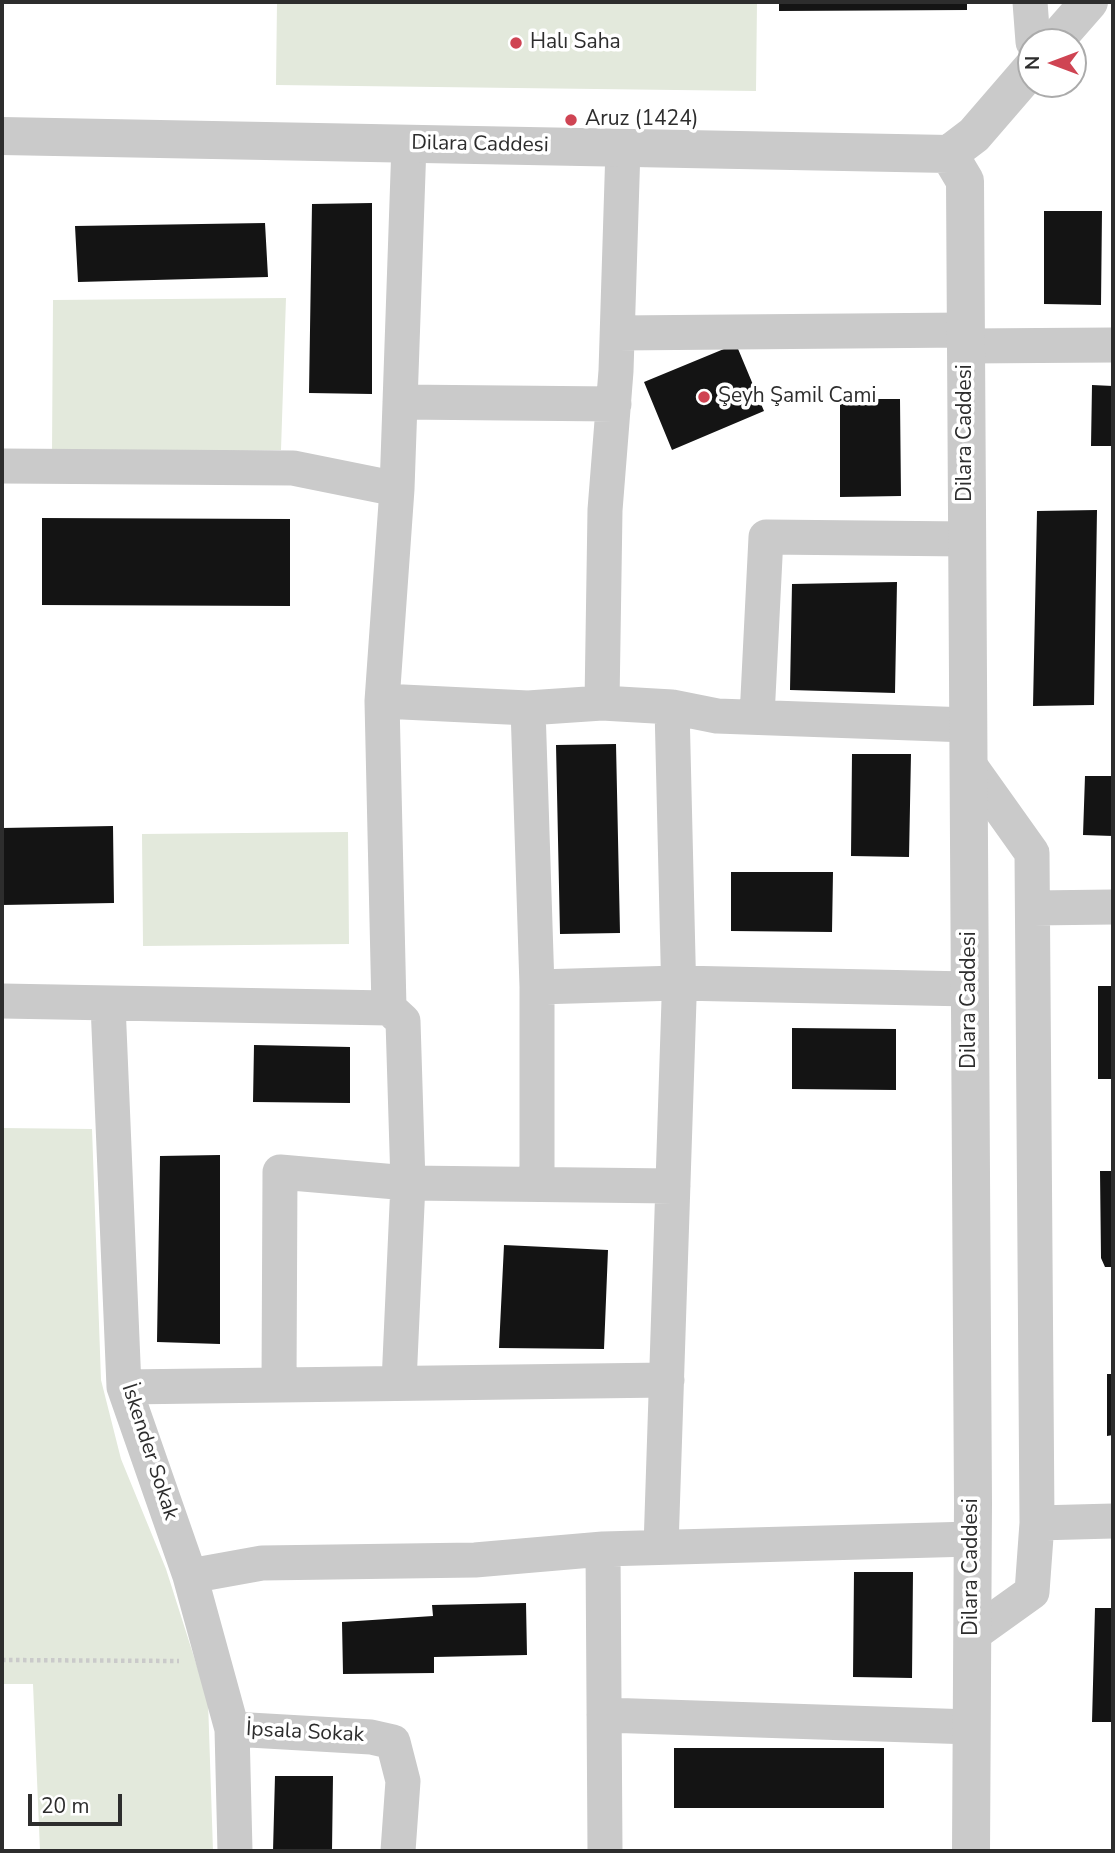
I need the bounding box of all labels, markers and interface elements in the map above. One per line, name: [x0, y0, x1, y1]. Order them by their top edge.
north arrow: [1017, 28, 1087, 98]
place label: Halı Saha: [530, 30, 621, 56]
marker: Halı Saha: [508, 35, 524, 51]
text: N: [1020, 56, 1046, 70]
place label: Aruz (1424): [585, 107, 698, 133]
marker: Aruz (1424): [563, 112, 579, 128]
street label: Dilara Caddesi: [411, 131, 549, 159]
street label: Dilara Caddesi: [953, 364, 979, 502]
place label: Şeyh Şamil Cami: [718, 384, 876, 410]
marker: Şeyh Şamil Cami: [696, 389, 712, 405]
street label: Dilara Caddesi: [957, 931, 983, 1069]
street label: İskender Sokak: [115, 1381, 183, 1523]
street label: Dilara Caddesi: [959, 1498, 985, 1636]
street label: İpsala Sokak: [245, 1717, 365, 1749]
scale bar: [32, 1780, 126, 1824]
text: 20 m: [41, 1792, 90, 1820]

